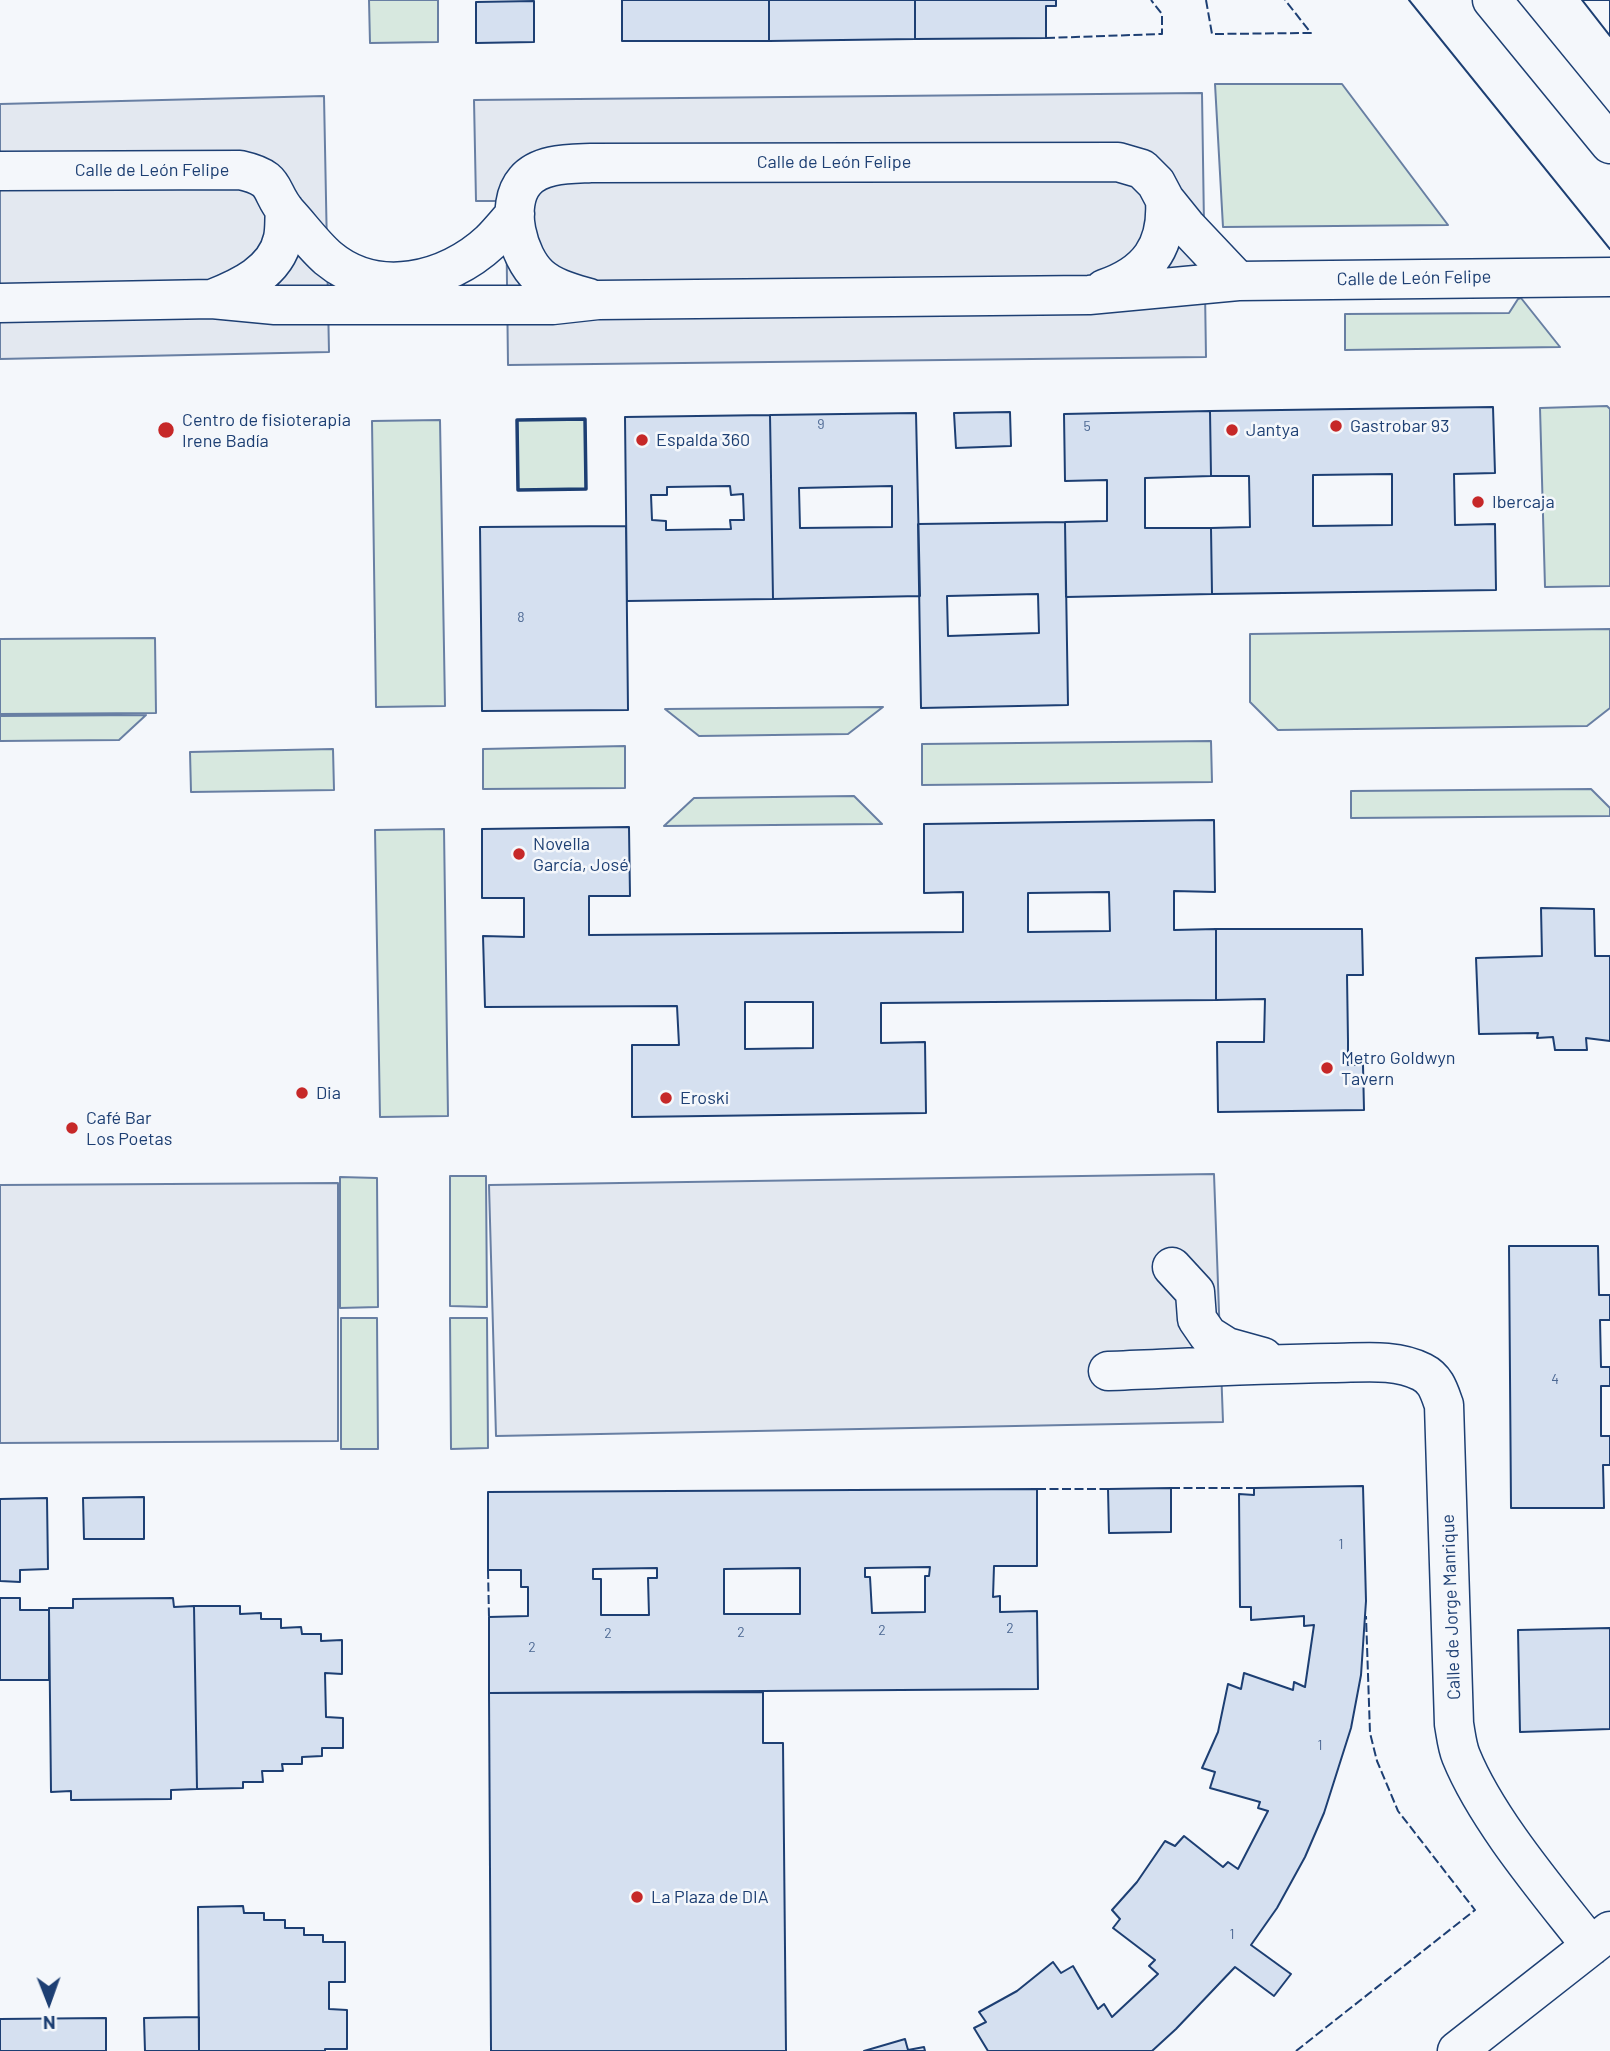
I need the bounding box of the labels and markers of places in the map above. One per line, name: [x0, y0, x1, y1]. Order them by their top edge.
place label: Centro de fisioterapia Irene Badía: [182, 409, 351, 452]
place label: Gastrobar 93: [1350, 415, 1449, 437]
marker: Gastrobar 93: [1328, 418, 1344, 434]
place label: Jantya: [1246, 419, 1299, 441]
marker: Centro de fisioterapia Irene Badía: [156, 420, 176, 440]
marker: Jantya: [1224, 422, 1240, 438]
place label: Espalda 360: [656, 429, 750, 451]
marker: Espalda 360: [634, 432, 650, 448]
place label: Ibercaja: [1492, 491, 1555, 513]
marker: Ibercaja: [1470, 494, 1486, 510]
place label: Novella García, José: [533, 833, 629, 876]
marker: Novella García, José: [511, 846, 527, 862]
place label: Metro Goldwyn Tavern: [1341, 1047, 1456, 1090]
marker: Metro Goldwyn Tavern: [1319, 1060, 1335, 1076]
place label: Dia: [316, 1082, 341, 1104]
marker: Dia: [294, 1085, 310, 1101]
place label: Eroski: [680, 1087, 729, 1109]
marker: Eroski: [658, 1090, 674, 1106]
place label: Café Bar Los Poetas: [86, 1107, 172, 1150]
marker: Café Bar Los Poetas: [64, 1120, 80, 1136]
place label: La Plaza de DIA: [651, 1886, 769, 1908]
marker: La Plaza de DIA: [629, 1889, 645, 1905]

